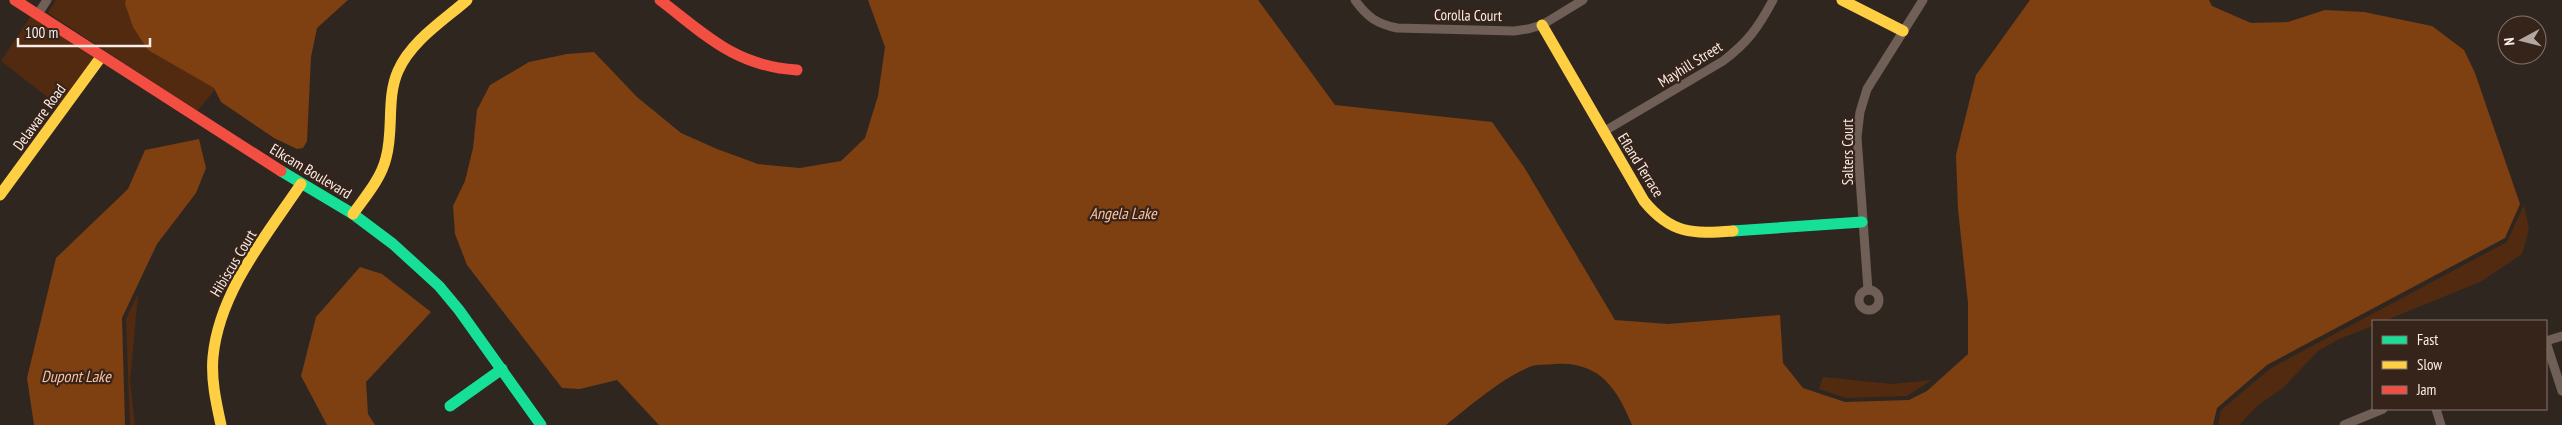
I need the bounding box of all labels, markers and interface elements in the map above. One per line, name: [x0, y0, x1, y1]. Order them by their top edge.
street label: Corolla Court: [1434, 5, 1502, 25]
scale bar: [18, 15, 150, 47]
north arrow: [2497, 15, 2547, 65]
text: 100 m: [25, 23, 58, 42]
street label: Mayhill Street: [1654, 37, 1726, 91]
text: N: [2500, 37, 2518, 46]
street label: Delaware Road: [9, 80, 69, 154]
street label: Salters Court: [1838, 119, 1857, 185]
street label: Efland Terrace: [1614, 129, 1668, 201]
street label: Elkcam Boulevard: [267, 139, 355, 203]
water label: Angela Lake: [1089, 203, 1158, 223]
street label: Hibiscus Court: [206, 226, 260, 300]
legend: [2372, 320, 2547, 410]
text: Fast: [2417, 330, 2438, 349]
text: Slow: [2417, 355, 2442, 374]
water label: Dupont Lake: [41, 366, 112, 386]
text: Jam: [2416, 380, 2436, 399]

